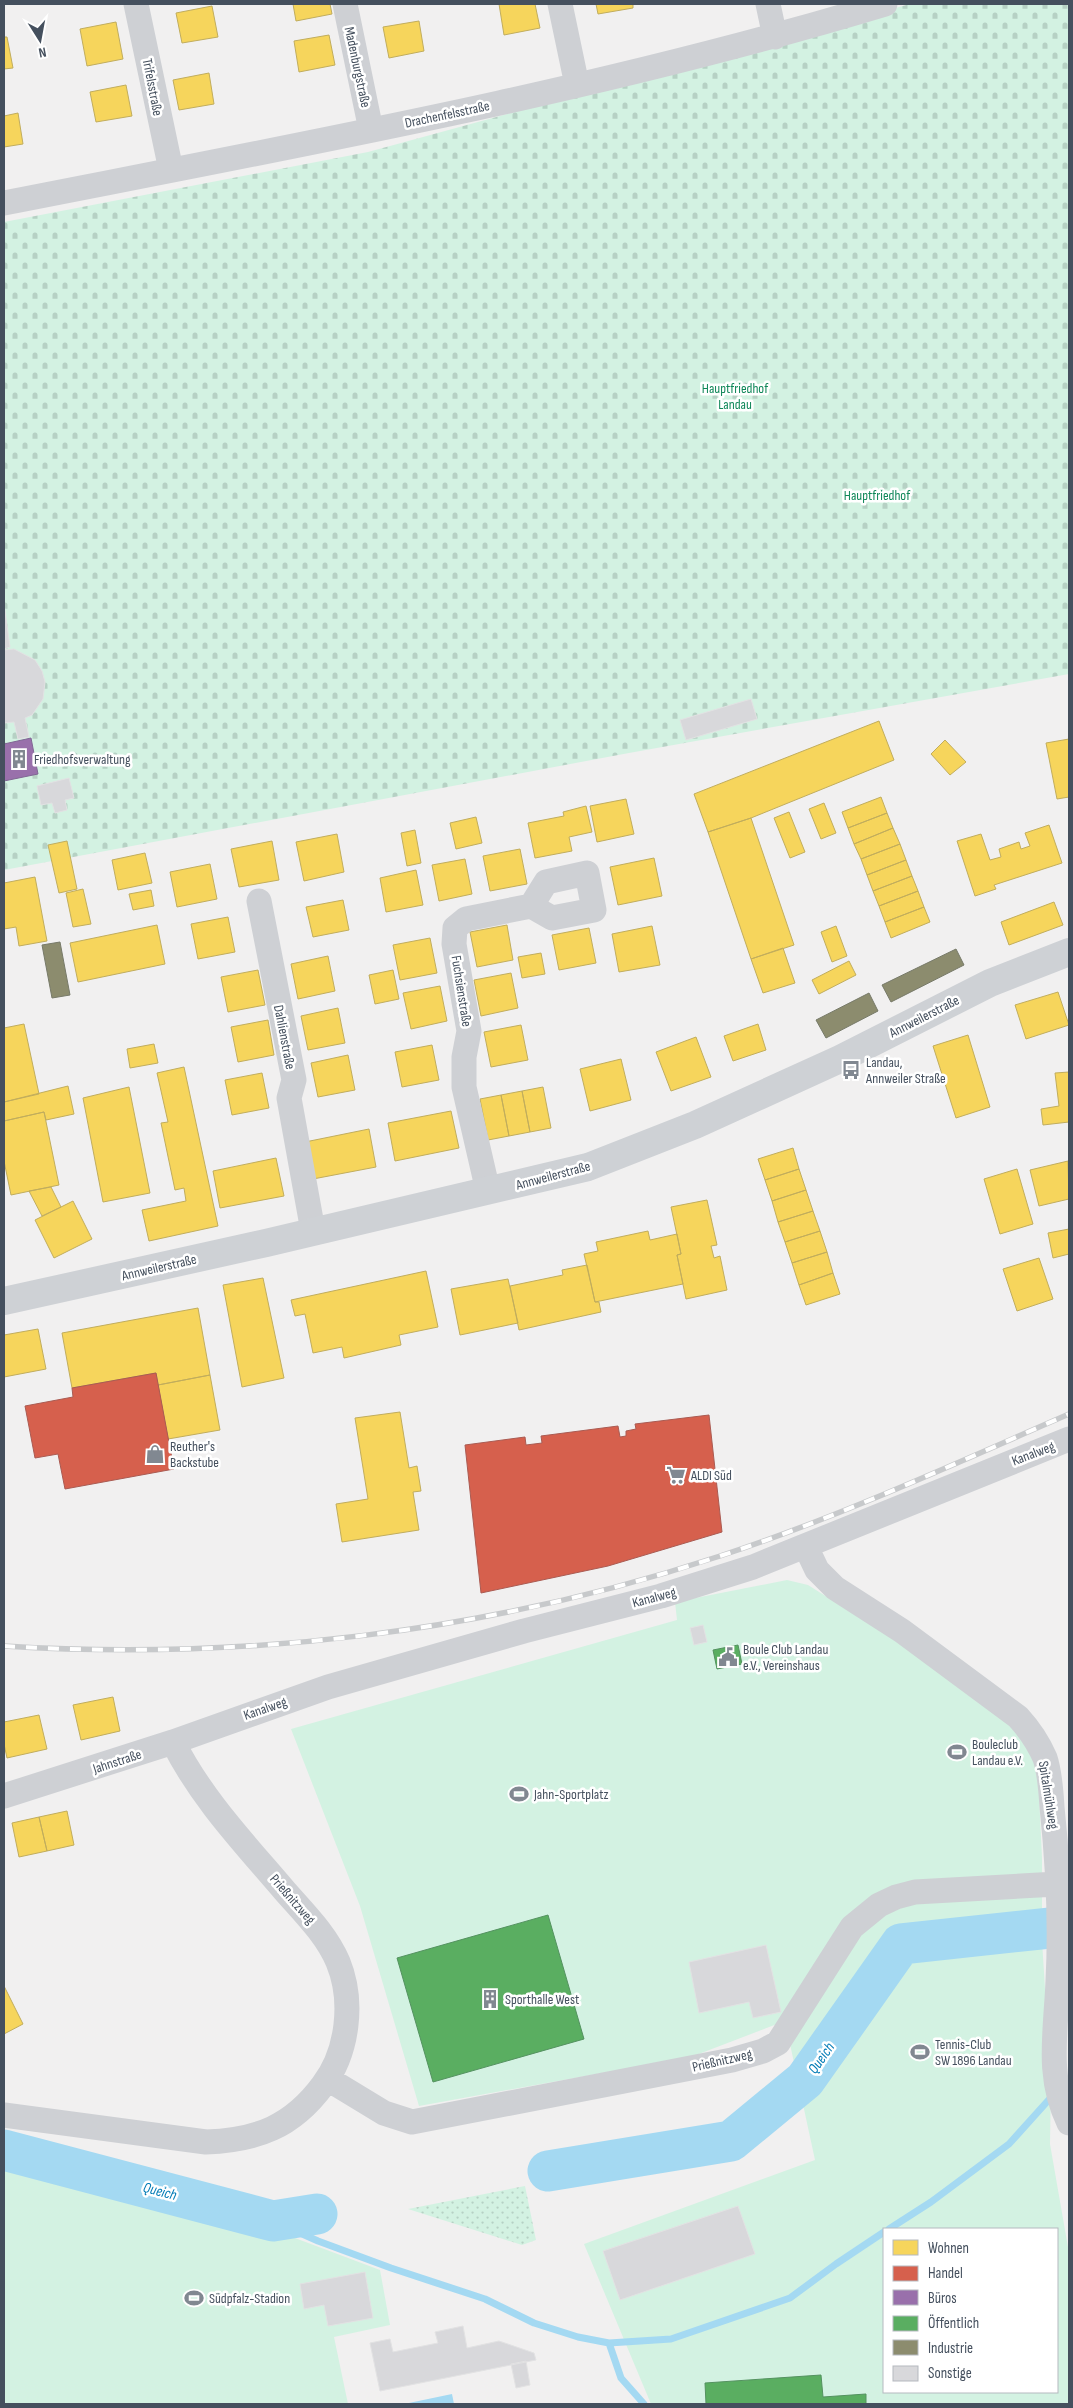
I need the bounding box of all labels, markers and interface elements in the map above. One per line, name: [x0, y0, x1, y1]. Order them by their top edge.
north arrow: [15, 15, 65, 65]
street label: Madenburgstraße: [341, 25, 374, 109]
text: N: [37, 43, 48, 61]
street label: Trifelsstraße: [139, 57, 166, 117]
street label: Drachenfelsstraße: [403, 97, 491, 132]
park label: Hauptfriedhof Landau: [702, 380, 769, 413]
park label: Hauptfriedhof: [844, 487, 911, 504]
building icon: Friedhofsverwaltung: [8, 748, 30, 770]
place label: Friedhofsverwaltung: [34, 751, 131, 768]
street label: Fuchsienstraße: [447, 954, 476, 1028]
street label: Annweilerstraße: [885, 992, 962, 1042]
street label: Dahlienstraße: [270, 1003, 299, 1071]
place label: Landau, Annweiler Straße: [865, 1054, 946, 1087]
bus stop icon: Landau, Annweiler Straße: [840, 1059, 862, 1081]
street label: Annweilerstraße: [513, 1157, 592, 1194]
street label: Annweilerstraße: [119, 1251, 198, 1285]
street label: Kanalweg: [1009, 1437, 1057, 1469]
place label: Reuther's Backstube: [170, 1438, 219, 1471]
shop icon: Reuther's Backstube: [144, 1443, 166, 1465]
supermarket icon: ALDI Süd: [665, 1464, 687, 1486]
place label: ALDI Süd: [690, 1467, 732, 1484]
street label: Kanalweg: [630, 1583, 678, 1611]
place label: Boule Club Landau e.V., Vereinshaus: [743, 1641, 828, 1674]
public building icon: Boule Club Landau e.V., Vereinshaus: [717, 1646, 739, 1668]
street label: Kanalweg: [241, 1693, 289, 1724]
place label: Bouleclub Landau e.V.: [972, 1736, 1023, 1769]
sports icon: Bouleclub Landau e.V.: [946, 1741, 968, 1763]
street label: Jahnstraße: [90, 1746, 144, 1778]
street label: Spitalmühlweg: [1035, 1760, 1062, 1831]
sports icon: Jahn-Sportplatz: [508, 1783, 530, 1805]
place label: Jahn-Sportplatz: [533, 1786, 609, 1803]
street label: Prießnitzweg: [266, 1871, 319, 1928]
building icon: Sporthalle West: [479, 1988, 501, 2010]
place label: Sporthalle West: [505, 1991, 579, 2008]
place label: Tennis-Club SW 1896 Landau: [935, 2036, 1012, 2069]
water label: Queich: [804, 2039, 839, 2078]
sports icon: Tennis-Club SW 1896 Landau: [909, 2041, 931, 2063]
street label: Prießnitzweg: [690, 2045, 754, 2076]
water label: Queich: [141, 2178, 179, 2205]
legend: [883, 2228, 1058, 2393]
text: Wohnen: [928, 2239, 969, 2258]
text: Handel: [928, 2264, 963, 2283]
sports icon: Südpfalz-Stadion: [183, 2287, 205, 2309]
text: Büros: [928, 2289, 957, 2308]
place label: Südpfalz-Stadion: [209, 2290, 290, 2307]
text: Öffentlich: [928, 2314, 979, 2333]
text: Industrie: [928, 2339, 973, 2358]
text: Sonstige: [928, 2364, 972, 2383]

